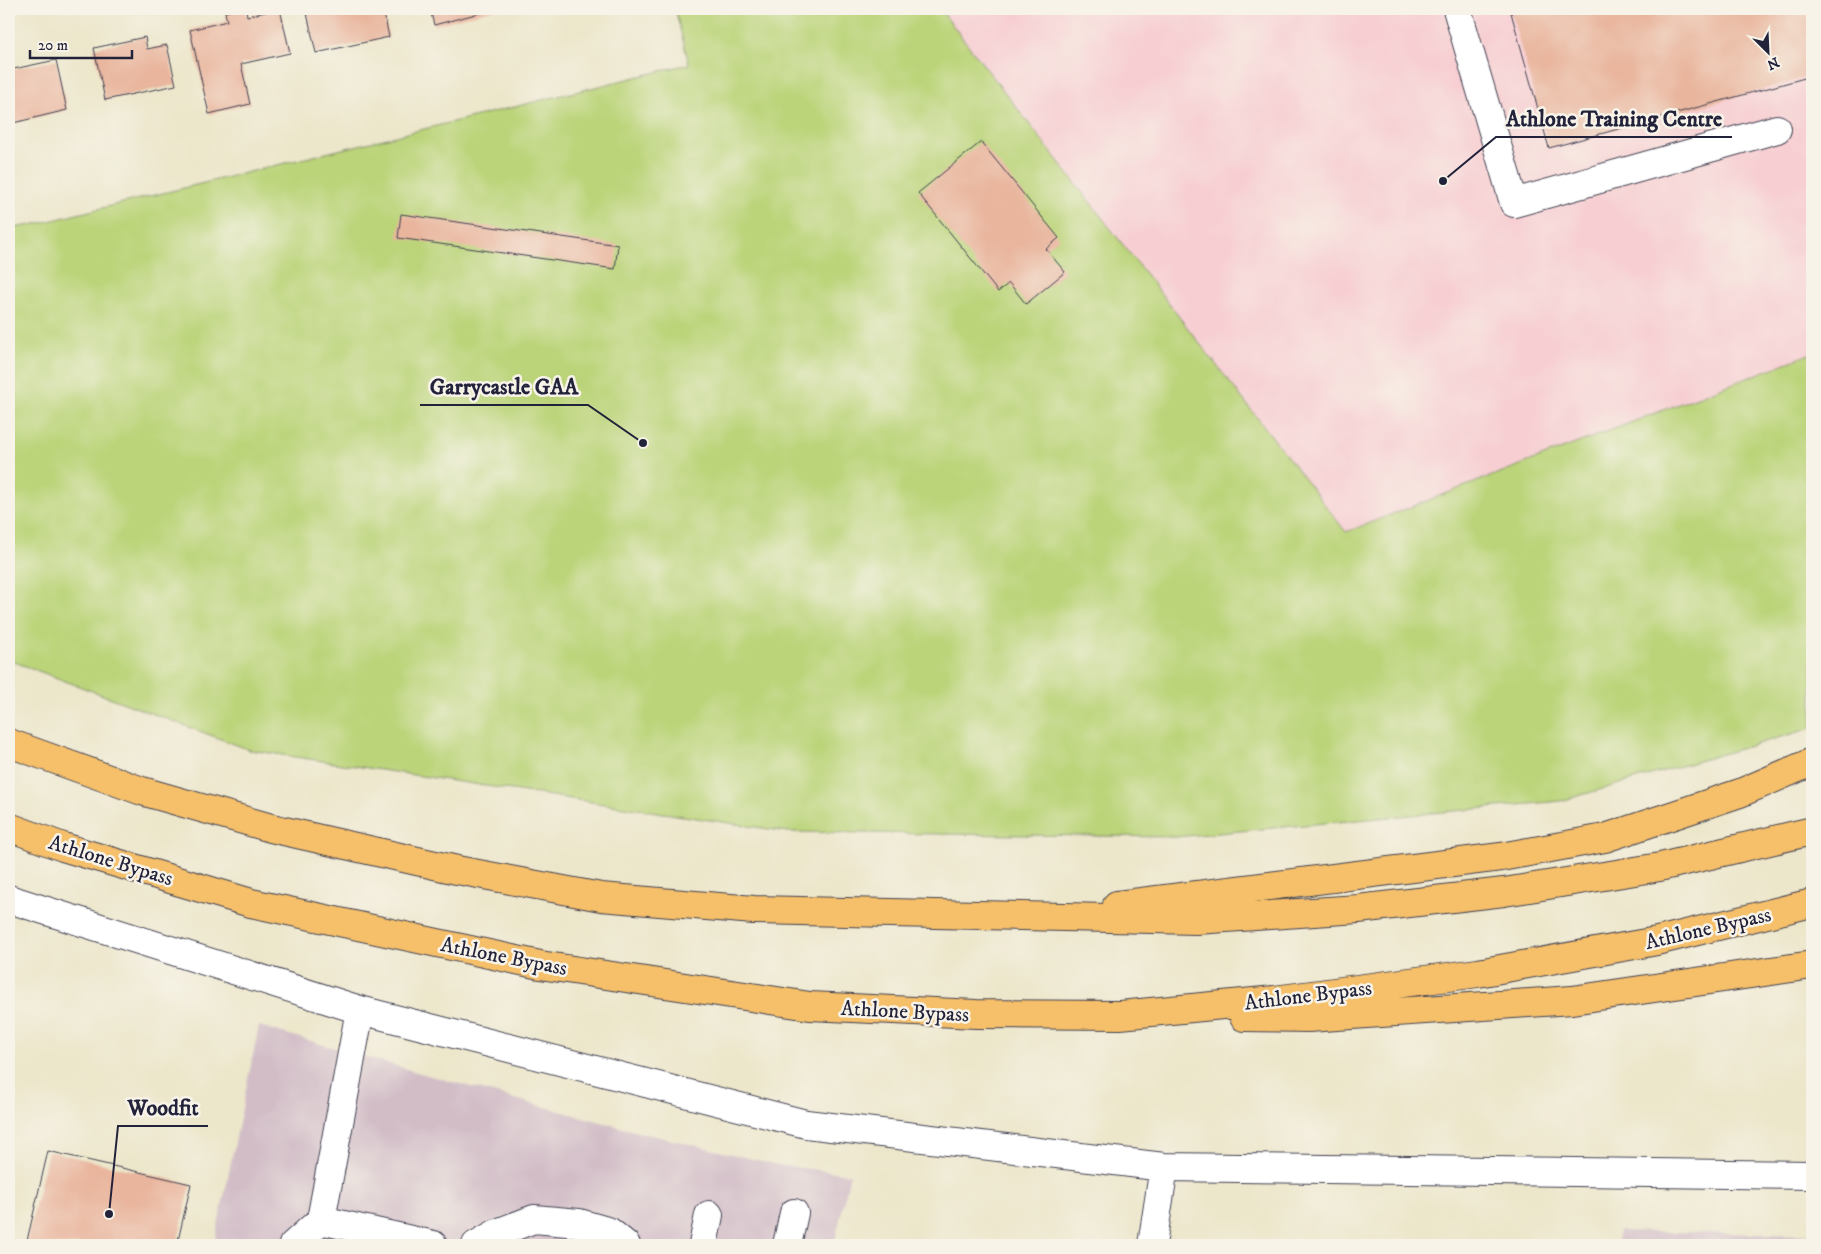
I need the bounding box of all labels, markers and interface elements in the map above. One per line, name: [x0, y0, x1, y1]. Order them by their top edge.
scale bar: [30, 28, 132, 60]
north arrow: [1744, 28, 1794, 78]
text: 20 m: [38, 36, 68, 55]
text: N: [1764, 52, 1782, 74]
callout: Athlone Training Centre: [1496, 100, 1732, 137]
text: Athlone Training Centre: [1505, 106, 1722, 133]
callout: Garrycastle GAA: [420, 368, 588, 405]
text: Garrycastle GAA: [430, 374, 579, 401]
street label: Athlone Bypass: [46, 830, 176, 892]
street label: Athlone Bypass: [1643, 902, 1774, 956]
street label: Athlone Bypass: [438, 932, 569, 982]
street label: Athlone Bypass: [1243, 975, 1373, 1017]
street label: Athlone Bypass: [840, 996, 970, 1028]
callout: Woodfit: [118, 1089, 208, 1126]
text: Woodfit: [127, 1095, 198, 1122]

